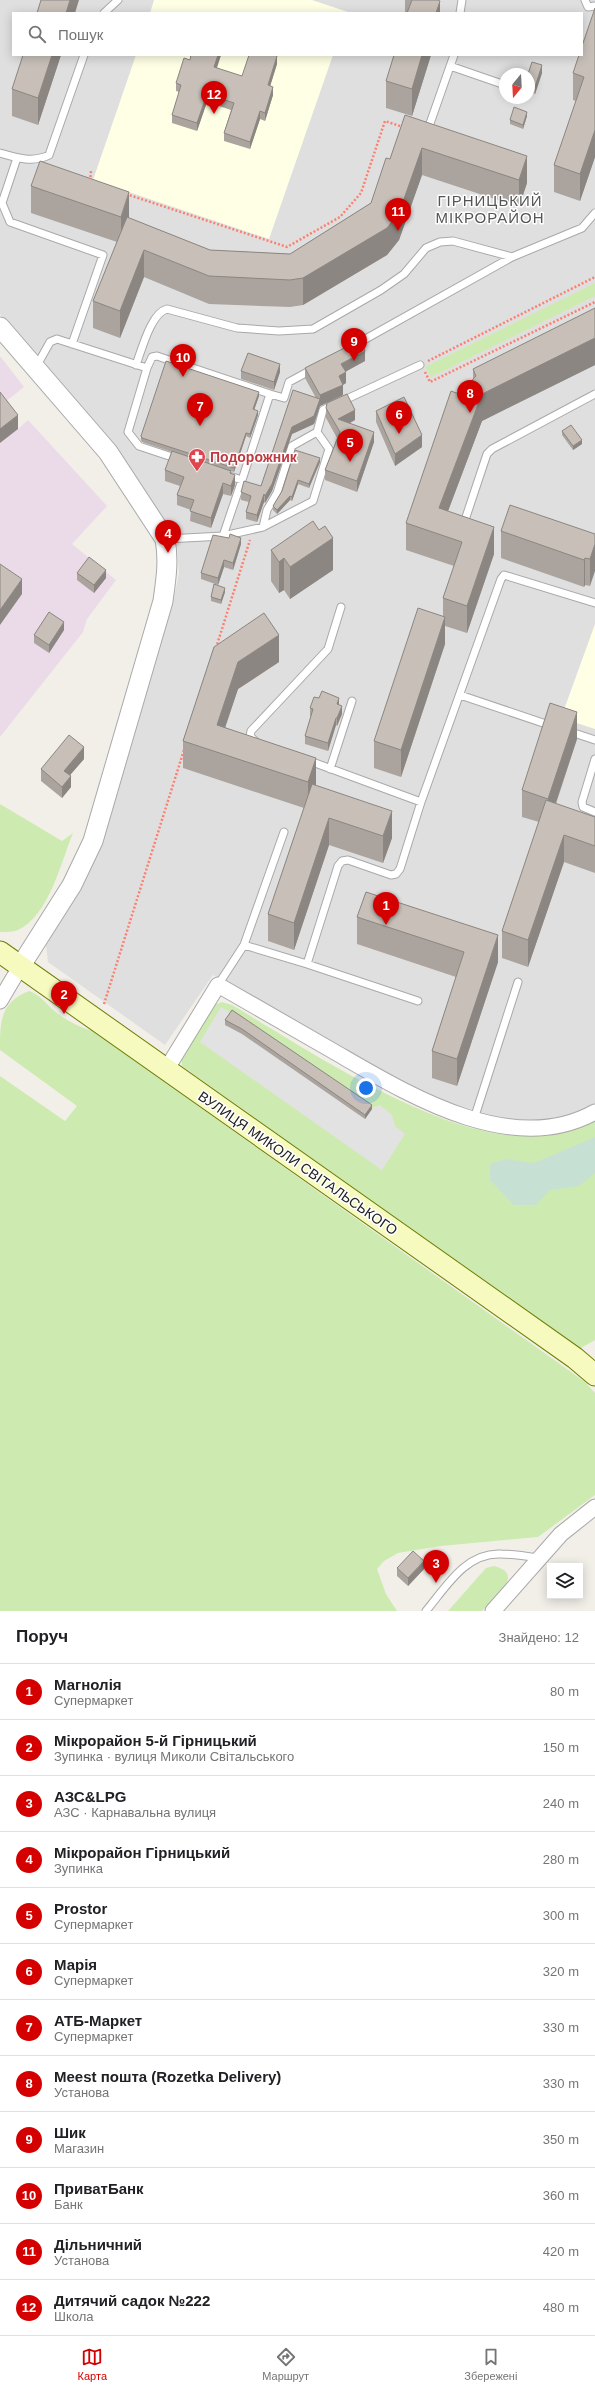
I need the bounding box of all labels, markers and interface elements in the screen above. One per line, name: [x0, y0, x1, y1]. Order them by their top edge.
search box: [12, 12, 583, 56]
icon: search: [26, 23, 48, 45]
text: Пошук: [58, 26, 103, 43]
north arrow: [499, 68, 535, 104]
pin: 12: [201, 81, 227, 114]
district label: ГІРНИЦЬКИЙ МІКРОРАЙОН: [435, 192, 545, 226]
pin: 11: [385, 198, 411, 231]
pin: 9: [341, 328, 367, 361]
pin: 10: [170, 344, 196, 377]
pin: 8: [457, 380, 483, 413]
pin: 7: [187, 393, 213, 426]
pin: 6: [386, 401, 412, 434]
pin: 5: [337, 429, 363, 462]
pharmacy icon: Подорожник: [187, 447, 207, 472]
place label: Подорожник: [210, 449, 298, 465]
pin: 4: [155, 520, 181, 553]
pin: 1: [373, 892, 399, 925]
pin: 2: [51, 981, 77, 1014]
your location: [356, 1078, 376, 1098]
street label: ВУЛИЦЯ МИКОЛИ СВІТАЛЬСЬКОГО: [195, 1088, 401, 1238]
pin: 3: [423, 1550, 449, 1583]
map controls: [547, 1563, 583, 1599]
button: layers: [547, 1563, 583, 1599]
text: Поруч: [16, 1627, 68, 1646]
text: Знайдено: 12: [499, 1630, 579, 1645]
text: Магнолія: [54, 1676, 122, 1693]
text: 1: [25, 1684, 33, 1699]
text: 80 m: [550, 1684, 579, 1699]
text: Супермаркет: [54, 1693, 133, 1708]
text: Мiкрорайон 5-й Гiрницький: [54, 1732, 257, 1749]
text: 2: [25, 1740, 33, 1755]
text: 150 m: [543, 1740, 579, 1755]
text: Зупинка · вулиця Миколи Світальського: [54, 1749, 294, 1764]
text: АЗС&LPG: [54, 1788, 126, 1805]
text: 3: [25, 1796, 33, 1811]
text: 240 m: [543, 1796, 579, 1811]
text: АЗС · Карнавальна вулиця: [54, 1805, 216, 1820]
text: Мiкрорайон Гiрницький: [54, 1844, 230, 1861]
text: 4: [25, 1852, 33, 1867]
text: 280 m: [543, 1852, 579, 1867]
text: Зупинка: [54, 1861, 103, 1876]
text: Prostor: [54, 1900, 107, 1917]
text: 5: [25, 1908, 33, 1923]
text: 300 m: [543, 1908, 579, 1923]
text: Супермаркет: [54, 1917, 133, 1932]
text: Марія: [54, 1956, 97, 1973]
text: 6: [25, 1964, 33, 1979]
text: 320 m: [543, 1964, 579, 1979]
text: Супермаркет: [54, 1973, 133, 1988]
text: АТБ-Маркет: [54, 2012, 142, 2029]
text: 7: [25, 2020, 33, 2035]
text: 330 m: [543, 2020, 579, 2035]
text: Супермаркет: [54, 2029, 133, 2044]
text: Meest пошта (Rozetka Delivery): [54, 2068, 281, 2085]
text: 8: [25, 2076, 33, 2091]
text: 330 m: [543, 2076, 579, 2091]
text: Установа: [54, 2085, 109, 2100]
text: Шик: [54, 2124, 86, 2141]
text: 9: [25, 2132, 33, 2147]
text: 350 m: [543, 2132, 579, 2147]
text: Магазин: [54, 2141, 104, 2156]
text: ПриватБанк: [54, 2180, 144, 2197]
text: 10: [22, 2188, 36, 2203]
text: 360 m: [543, 2188, 579, 2203]
text: Банк: [54, 2197, 83, 2212]
text: Дільничний: [54, 2236, 142, 2253]
text: 11: [22, 2244, 36, 2259]
text: 420 m: [543, 2244, 579, 2259]
text: Установа: [54, 2253, 109, 2268]
text: Дитячий садок №222: [54, 2292, 210, 2309]
text: 12: [22, 2300, 36, 2315]
text: 480 m: [543, 2300, 579, 2315]
text: Школа: [54, 2309, 94, 2324]
tab: Карта: [78, 2346, 107, 2382]
tab: Маршрут: [262, 2346, 309, 2382]
tab: Збережені: [464, 2346, 517, 2382]

